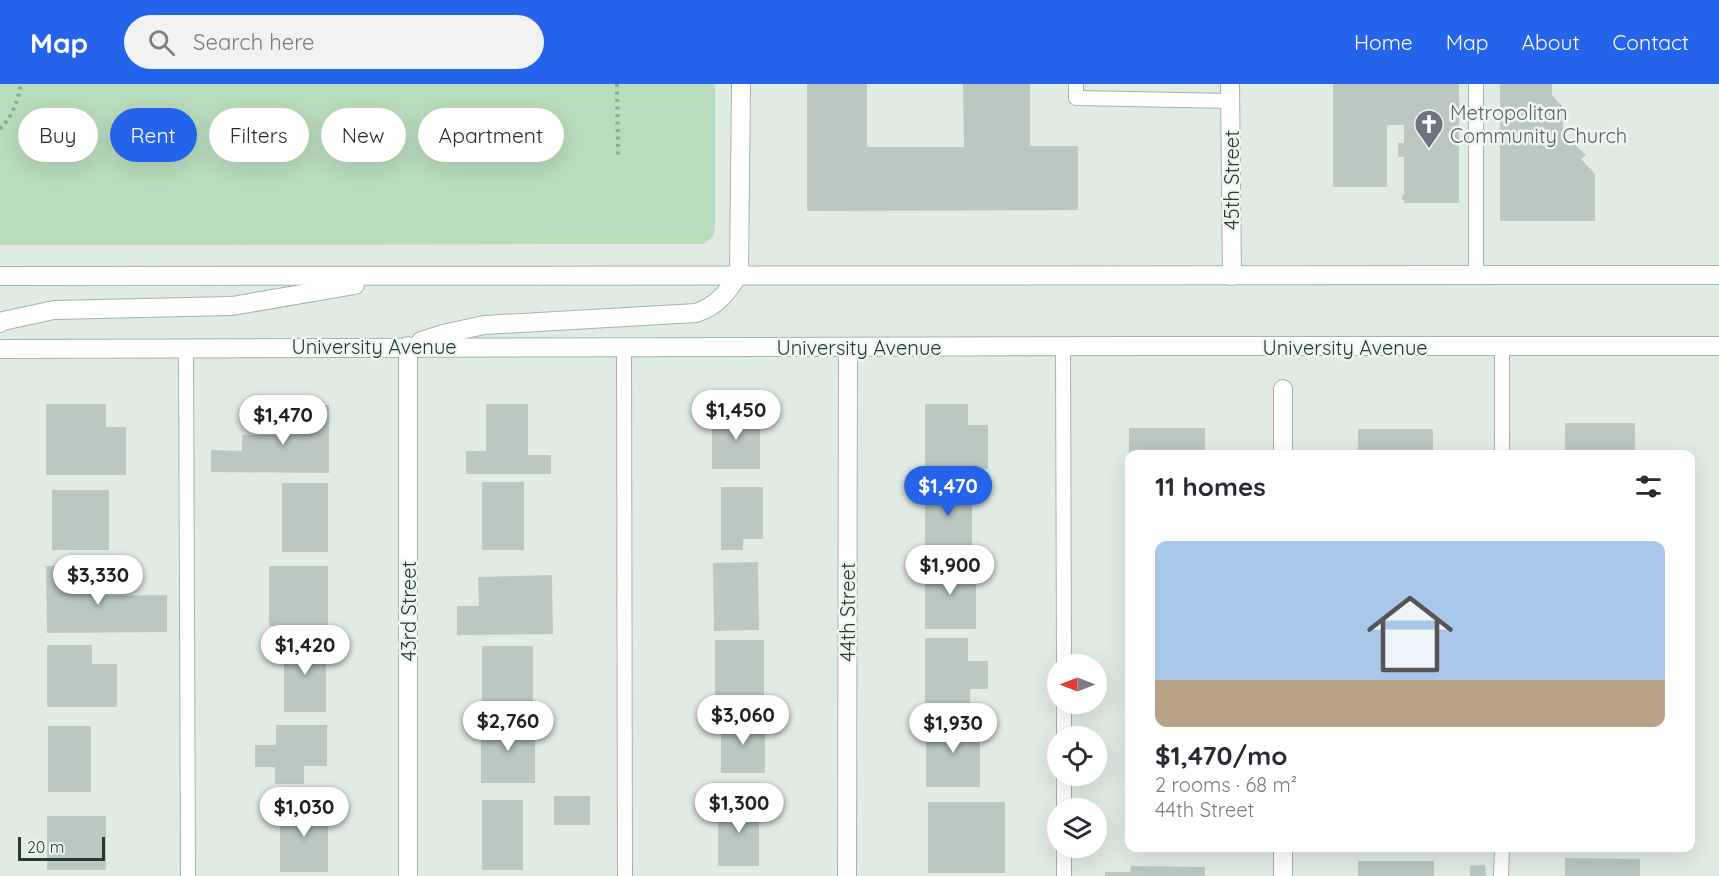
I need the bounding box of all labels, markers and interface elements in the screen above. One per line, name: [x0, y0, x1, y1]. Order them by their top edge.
search box: [124, 15, 544, 69]
text: Map: [30, 25, 88, 60]
icon: search: [145, 26, 178, 59]
text: Search here: [193, 28, 315, 56]
text: Home: [1354, 29, 1413, 55]
text: Map: [1446, 29, 1489, 55]
text: About: [1522, 29, 1580, 55]
text: Contact: [1613, 29, 1689, 55]
place label: Metropolitan Community Church: [1450, 100, 1627, 148]
chip: Buy: [18, 108, 98, 162]
chip: Rent: [110, 108, 197, 162]
chip: Filters: [209, 108, 309, 162]
chip: New: [321, 108, 406, 162]
chip: Apartment: [418, 108, 564, 162]
church icon: Metropolitan Community Church: [1413, 108, 1445, 150]
street label: 45th Street: [1219, 130, 1244, 230]
street label: University Avenue: [291, 334, 457, 359]
street label: University Avenue: [776, 335, 942, 360]
street label: University Avenue: [1262, 335, 1428, 360]
pin: $1,450: [687, 390, 785, 441]
pin: $1,470: [234, 395, 332, 446]
text: $1,450: [706, 397, 766, 422]
text: $1,470: [253, 402, 313, 427]
pin: $1,470: [899, 466, 997, 517]
text: 11 homes: [1155, 470, 1266, 503]
icon: filters: [1632, 470, 1665, 503]
text: $1,470: [918, 473, 978, 498]
pin: $1,900: [901, 545, 999, 596]
text: $1,900: [919, 552, 981, 577]
pin: $3,330: [49, 555, 147, 606]
street label: 43rd Street: [396, 561, 421, 661]
text: $3,330: [67, 562, 129, 587]
street label: 44th Street: [835, 562, 860, 662]
icon: home: [1356, 580, 1464, 688]
pin: $1,420: [256, 625, 354, 676]
text: $1,420: [275, 632, 335, 657]
north arrow: [1047, 654, 1107, 714]
map controls: [1047, 654, 1107, 858]
pin: $3,060: [694, 695, 792, 746]
pin: $2,760: [459, 701, 557, 752]
text: $3,060: [711, 702, 775, 727]
pin: $1,930: [904, 703, 1002, 754]
text: $2,760: [477, 708, 539, 733]
text: $1,930: [923, 710, 983, 735]
button: locate: [1047, 726, 1107, 786]
text: $1,470/mo: [1155, 739, 1288, 772]
text: 2 rooms · 68 m²: [1155, 772, 1297, 797]
pin: $1,300: [690, 783, 788, 834]
pin: $1,030: [255, 787, 353, 838]
text: $1,300: [709, 790, 769, 815]
text: $1,030: [274, 794, 334, 819]
text: 44th Street: [1155, 797, 1254, 822]
button: layers: [1047, 798, 1107, 858]
scale bar: [18, 834, 105, 862]
text: 20 m: [27, 837, 64, 857]

